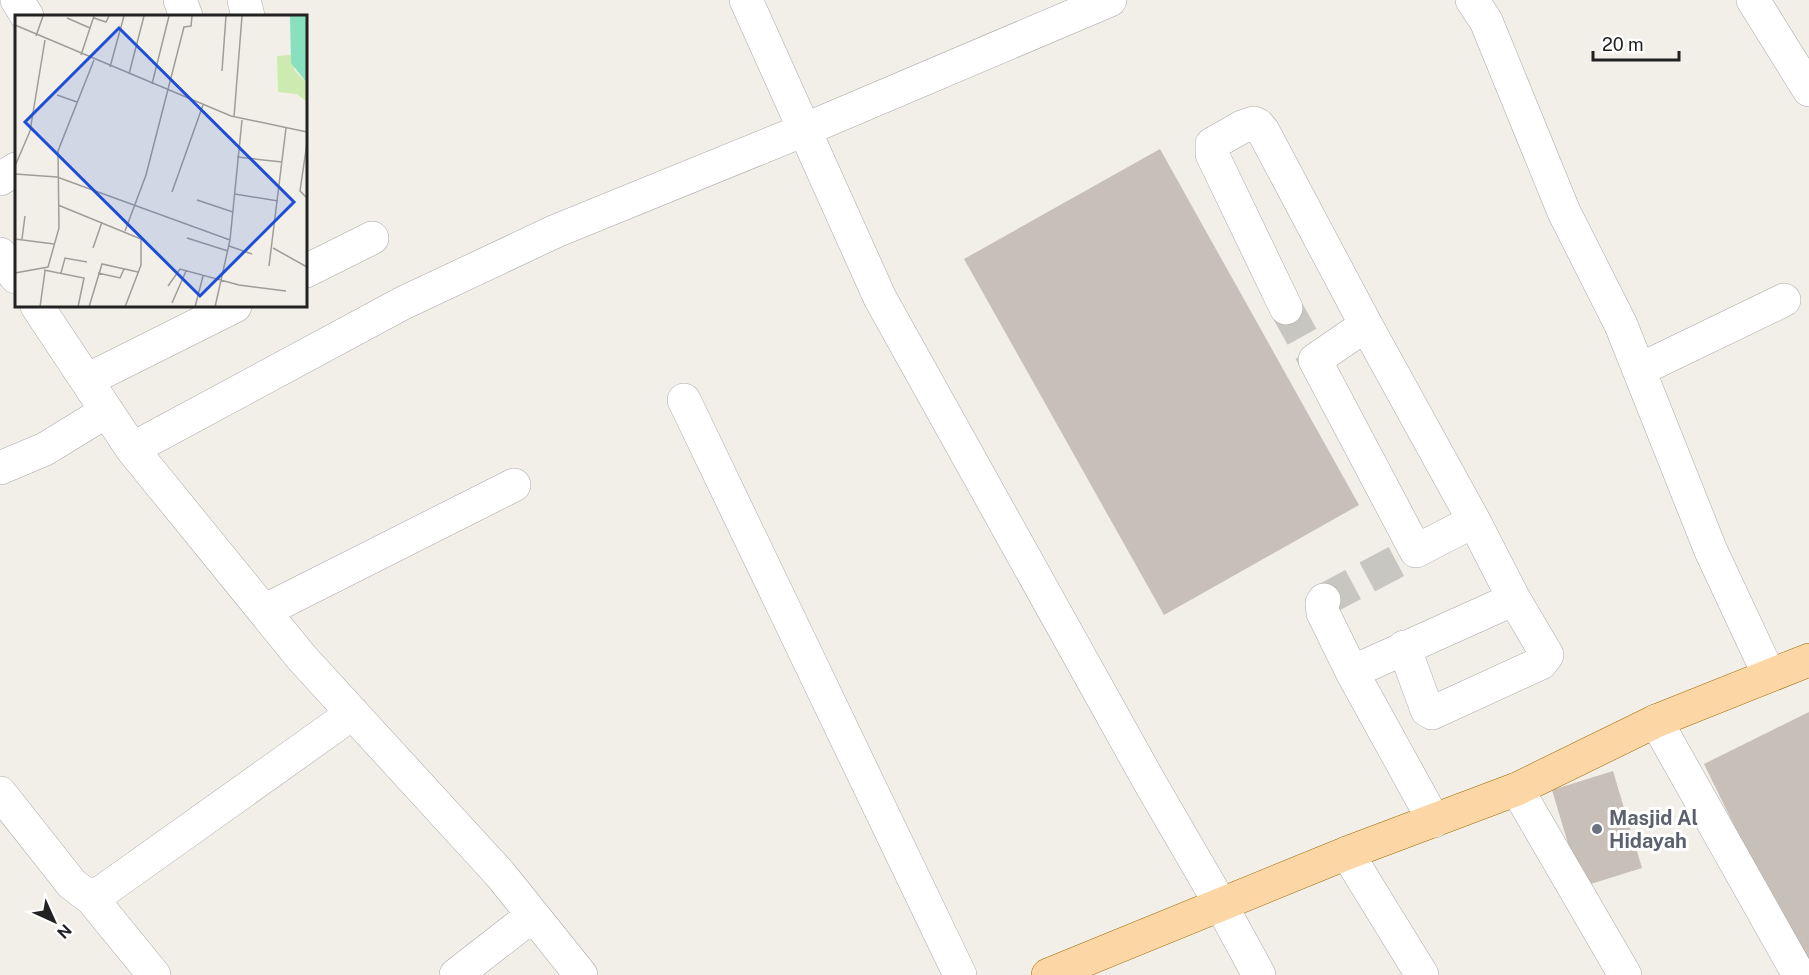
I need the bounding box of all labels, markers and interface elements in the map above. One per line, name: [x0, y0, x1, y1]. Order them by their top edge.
inset map: [15, 15, 308, 308]
scale bar: [1593, 24, 1678, 62]
text: 20 m: [1602, 34, 1644, 55]
place label: Masjid Al Hidayah: [1609, 806, 1698, 853]
marker: Masjid Al Hidayah: [1590, 822, 1604, 836]
north arrow: [24, 891, 84, 951]
text: N: [53, 920, 75, 942]

